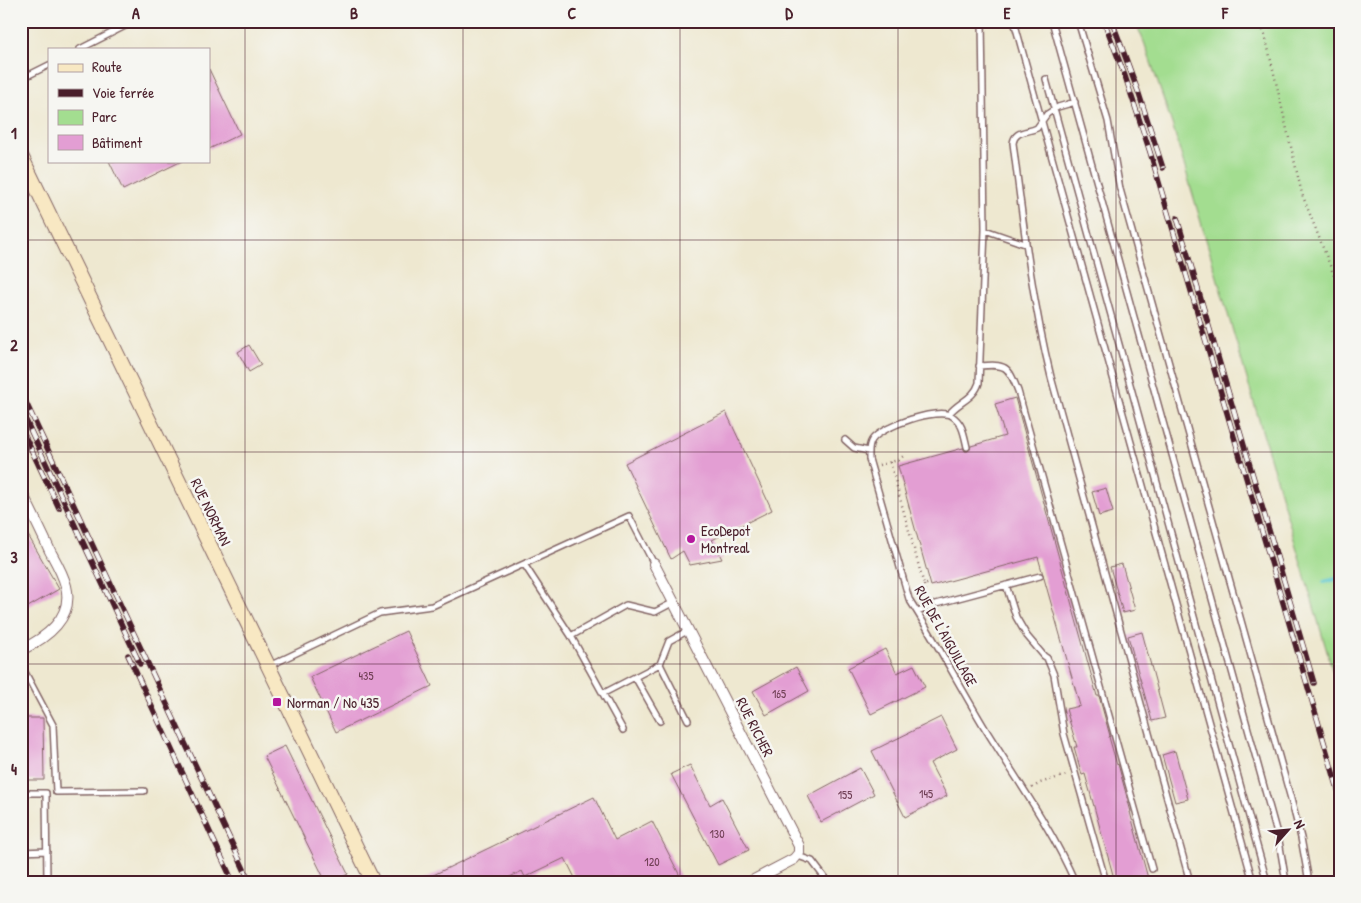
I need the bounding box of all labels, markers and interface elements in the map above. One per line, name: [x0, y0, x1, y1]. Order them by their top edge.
text: A: [132, 2, 140, 24]
text: B: [350, 2, 358, 24]
text: C: [568, 2, 577, 24]
text: D: [785, 2, 793, 24]
text: E: [1003, 2, 1011, 24]
text: F: [1221, 2, 1229, 24]
legend: [48, 48, 210, 162]
text: Route: [92, 56, 122, 77]
text: Voie ferrée: [92, 82, 154, 103]
text: Parc: [92, 106, 117, 127]
text: 1: [11, 122, 17, 144]
text: Bâtiment: [92, 132, 143, 153]
text: 2: [10, 334, 18, 356]
street label: RUE NORMAN: [186, 475, 236, 549]
place label: EcoDepot Montreal: [701, 520, 751, 558]
marker: EcoDepot Montreal: [685, 533, 697, 545]
text: 3: [10, 546, 18, 568]
street label: RUE DE L'AIGUILLAGE: [910, 582, 983, 691]
house number: 435: [359, 667, 373, 684]
house number: 165: [772, 685, 786, 702]
place label: Norman / No 435: [287, 692, 380, 713]
street label: RUE RICHER: [731, 694, 779, 761]
marker: Norman / No 435: [271, 696, 283, 708]
text: 4: [11, 758, 17, 780]
house number: 145: [919, 785, 933, 802]
house number: 155: [838, 786, 852, 803]
north arrow: [1264, 806, 1314, 856]
text: N: [1290, 816, 1310, 832]
house number: 130: [709, 825, 725, 842]
house number: 120: [644, 853, 660, 870]

